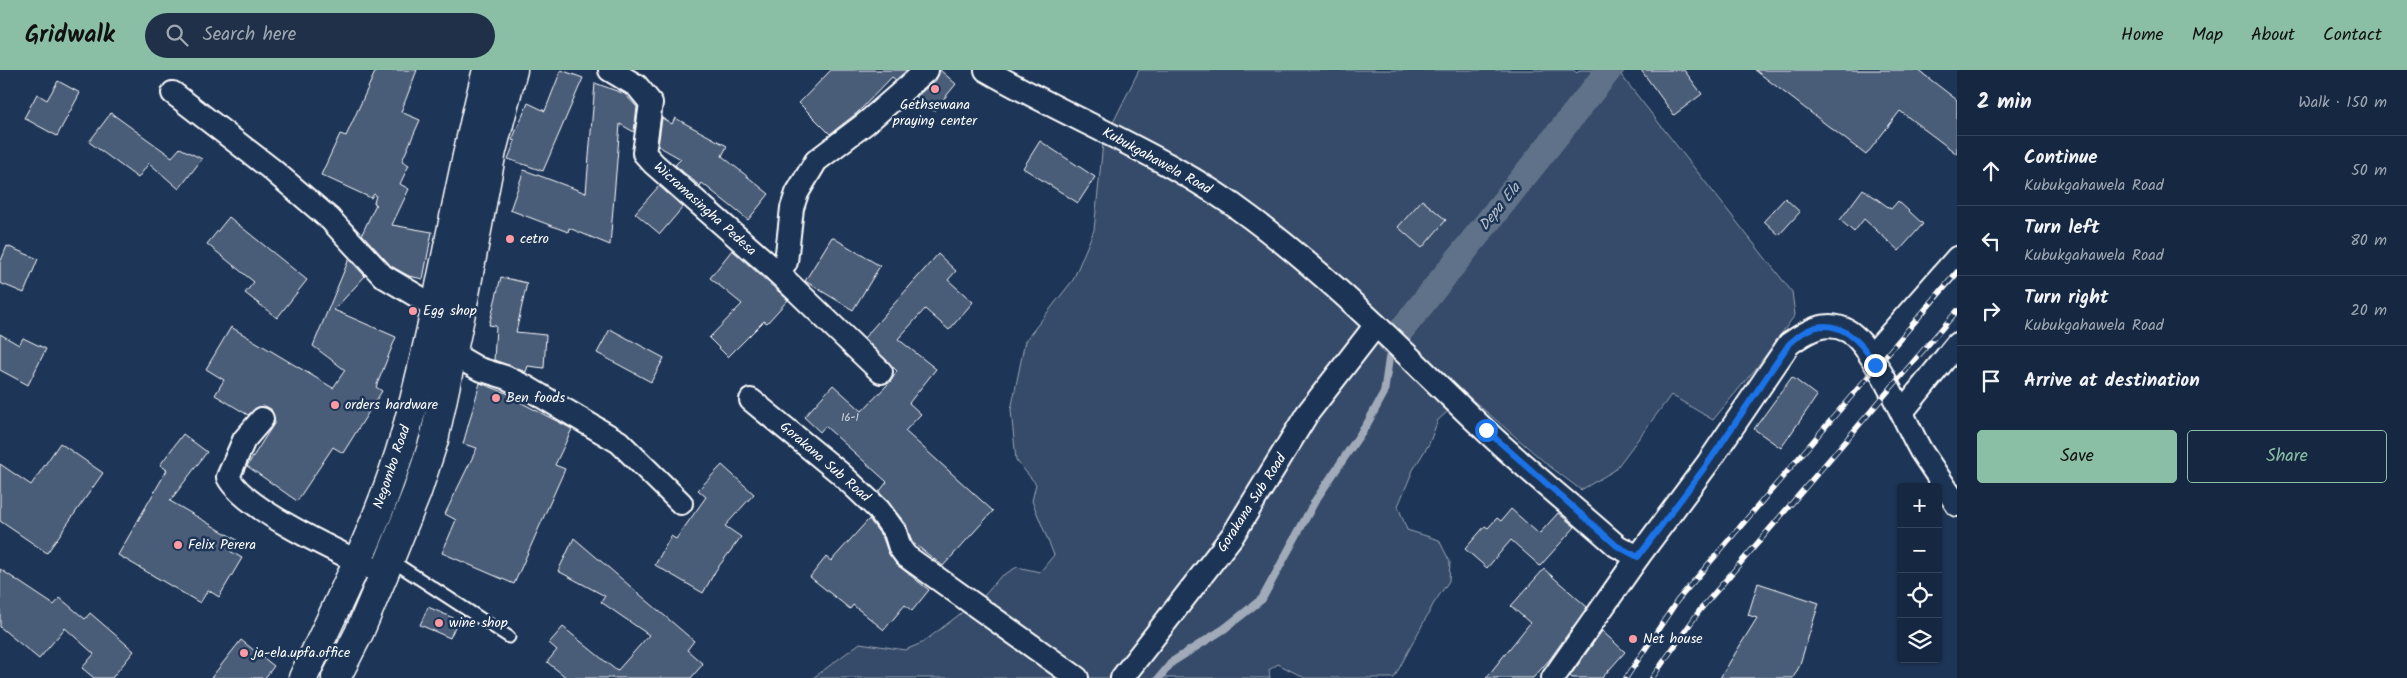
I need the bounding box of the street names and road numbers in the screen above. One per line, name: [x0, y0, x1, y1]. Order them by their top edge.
street label: Kubukgahawela Road: [1098, 122, 1217, 201]
street label: Wicramasingha Pedesa: [649, 157, 761, 261]
street label: Gorakana Sub Road: [775, 416, 876, 508]
street label: Negombo Road: [367, 421, 417, 512]
street label: Gorakana Sub Road: [1212, 448, 1293, 557]

